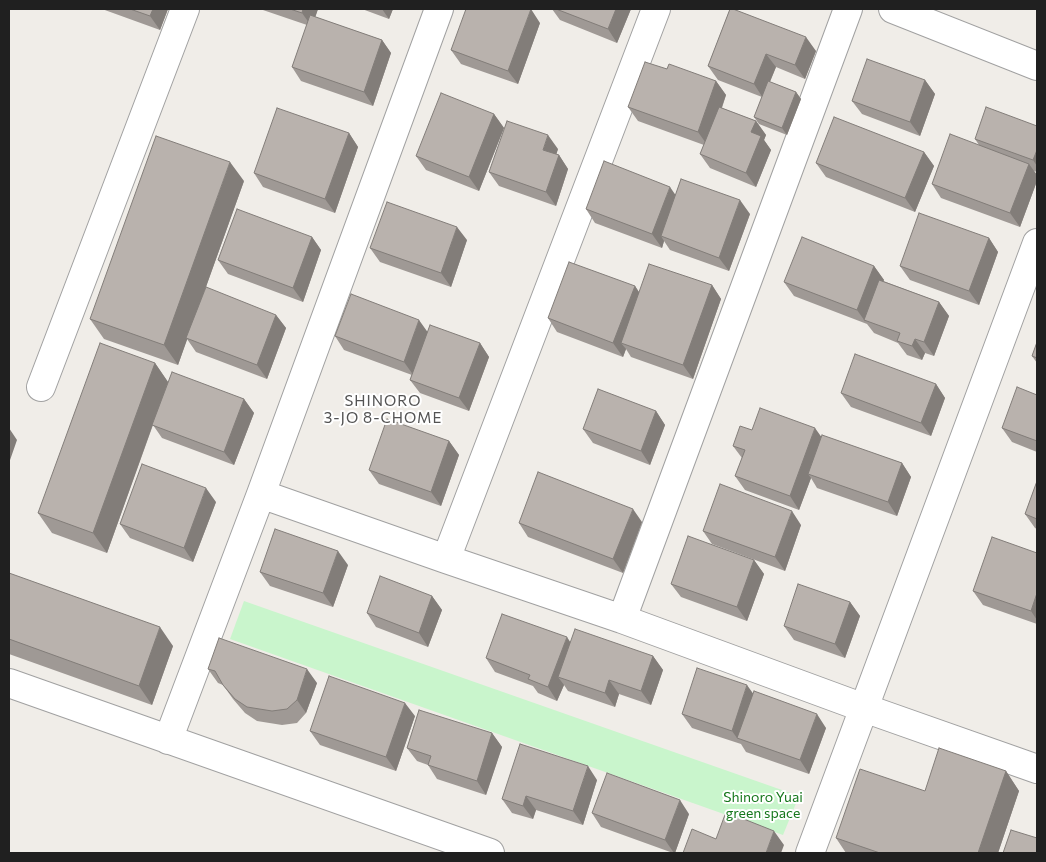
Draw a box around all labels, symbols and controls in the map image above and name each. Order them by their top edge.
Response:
district label: SHINORO 3-JO 8-CHOME [322,392,444,427]
park label: Shinoro Yuai green space [723,789,803,822]

